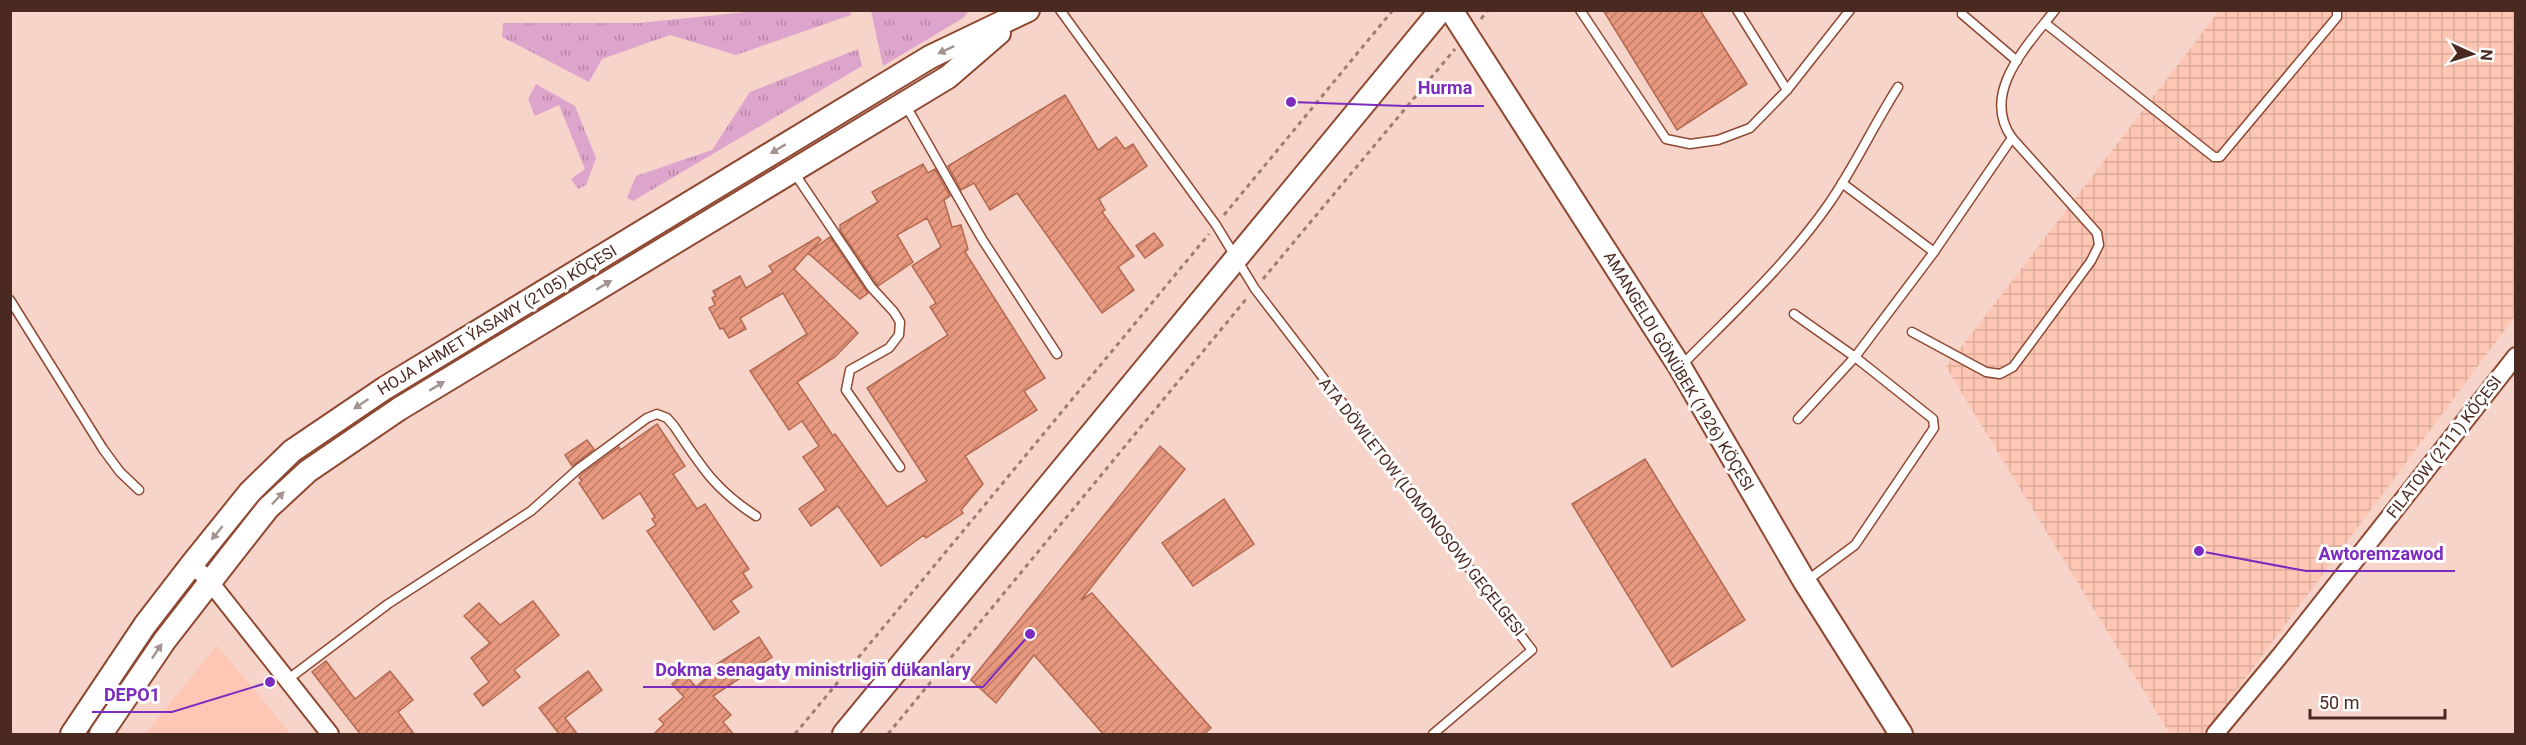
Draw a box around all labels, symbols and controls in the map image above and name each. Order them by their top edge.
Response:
north arrow [2442,24,2502,84]
one-way arrow [937,45,954,54]
text: N [2477,49,2496,61]
callout: Hurma [1405,70,1484,106]
text: Hurma [1418,77,1473,98]
one-way arrow [770,144,786,155]
street label: HOJA AHMET ÝASAWY (2105) KÖÇESI [374,241,620,399]
street label: AMANGELDI GÖNÜBEK (1926) KÖÇESI [1600,248,1758,494]
one-way arrow [596,279,612,290]
street label: FILATOW (2111) KÖÇESI [2383,372,2505,522]
street label: ATA DÖWLETOW (LOMONOSOW) GEÇELGESI [1315,374,1529,640]
one-way arrow [429,380,445,391]
one-way arrow [353,398,369,409]
one-way arrow [270,491,284,505]
one-way arrow [210,525,223,541]
callout: Awtoremzawod [2306,535,2455,571]
text: Awtoremzawod [2318,543,2444,564]
one-way arrow [151,643,162,659]
callout: Dokma senagaty ministrligiň dükanlary [643,651,983,687]
text: Dokma senagaty ministrligiň dükanlary [655,659,972,680]
callout: DEPO1 [92,676,172,712]
scale bar [2310,682,2445,720]
text: DEPO1 [104,684,160,705]
text: 50 m [2319,692,2359,713]

